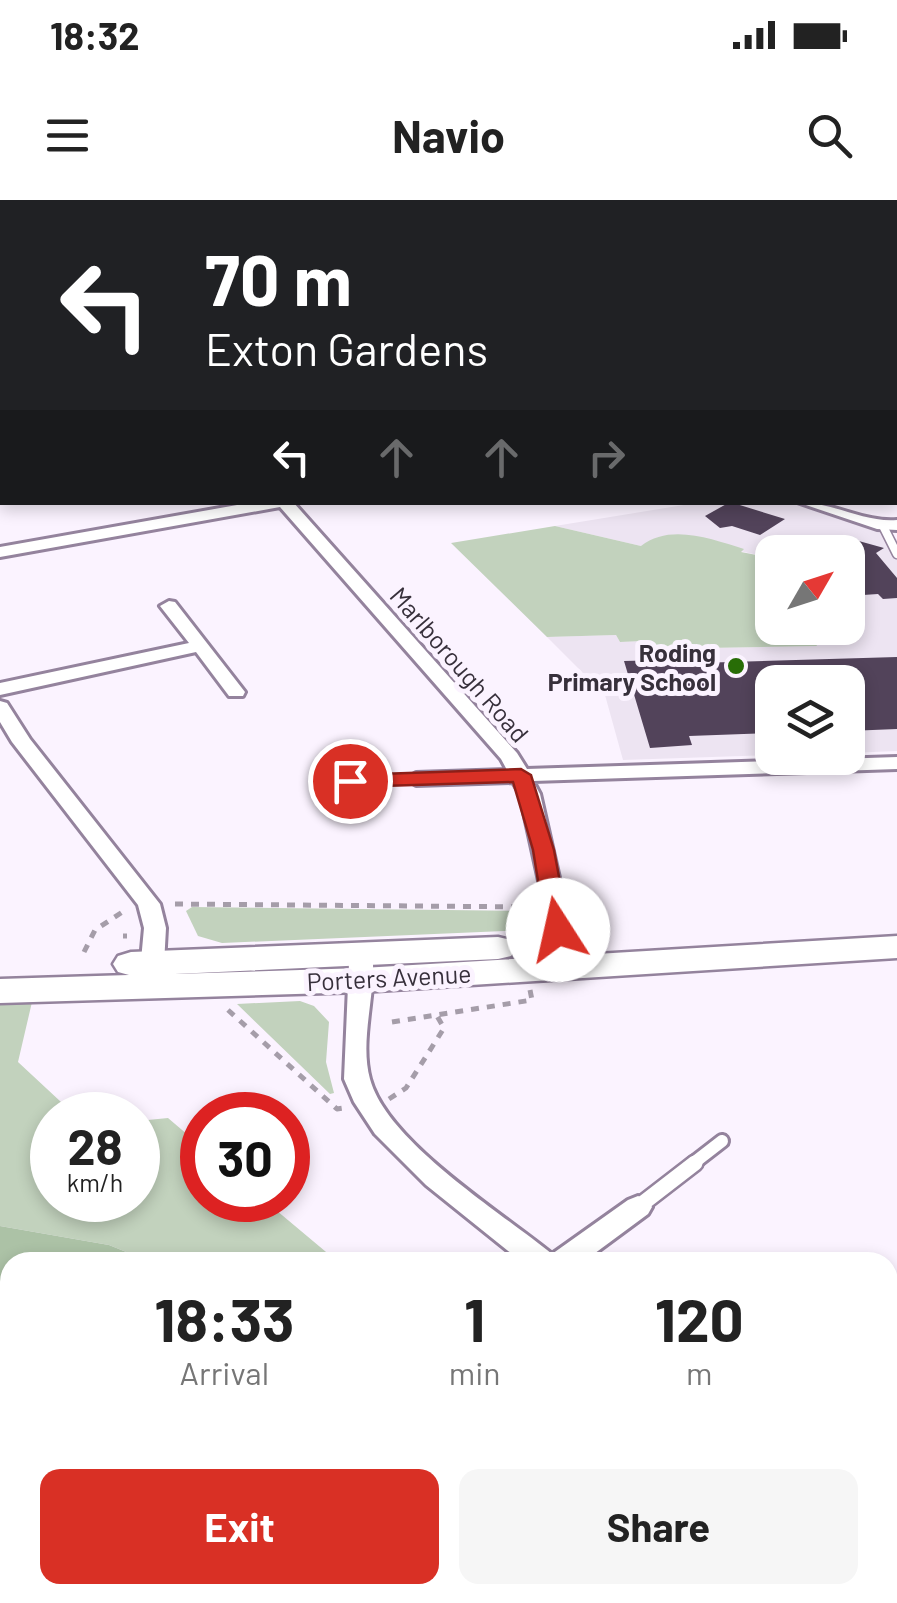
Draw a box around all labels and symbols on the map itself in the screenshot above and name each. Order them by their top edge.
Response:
north arrow [755,535,865,645]
street label: Marlborough Road [384,580,536,748]
place label: Roding Primary School [548,637,716,696]
marker: Roding Primary School [725,655,747,677]
pin [308,739,393,824]
position arrow [506,878,610,982]
street label: Porters Avenue [306,958,472,996]
speed limit sign: 30 [180,1092,310,1222]

